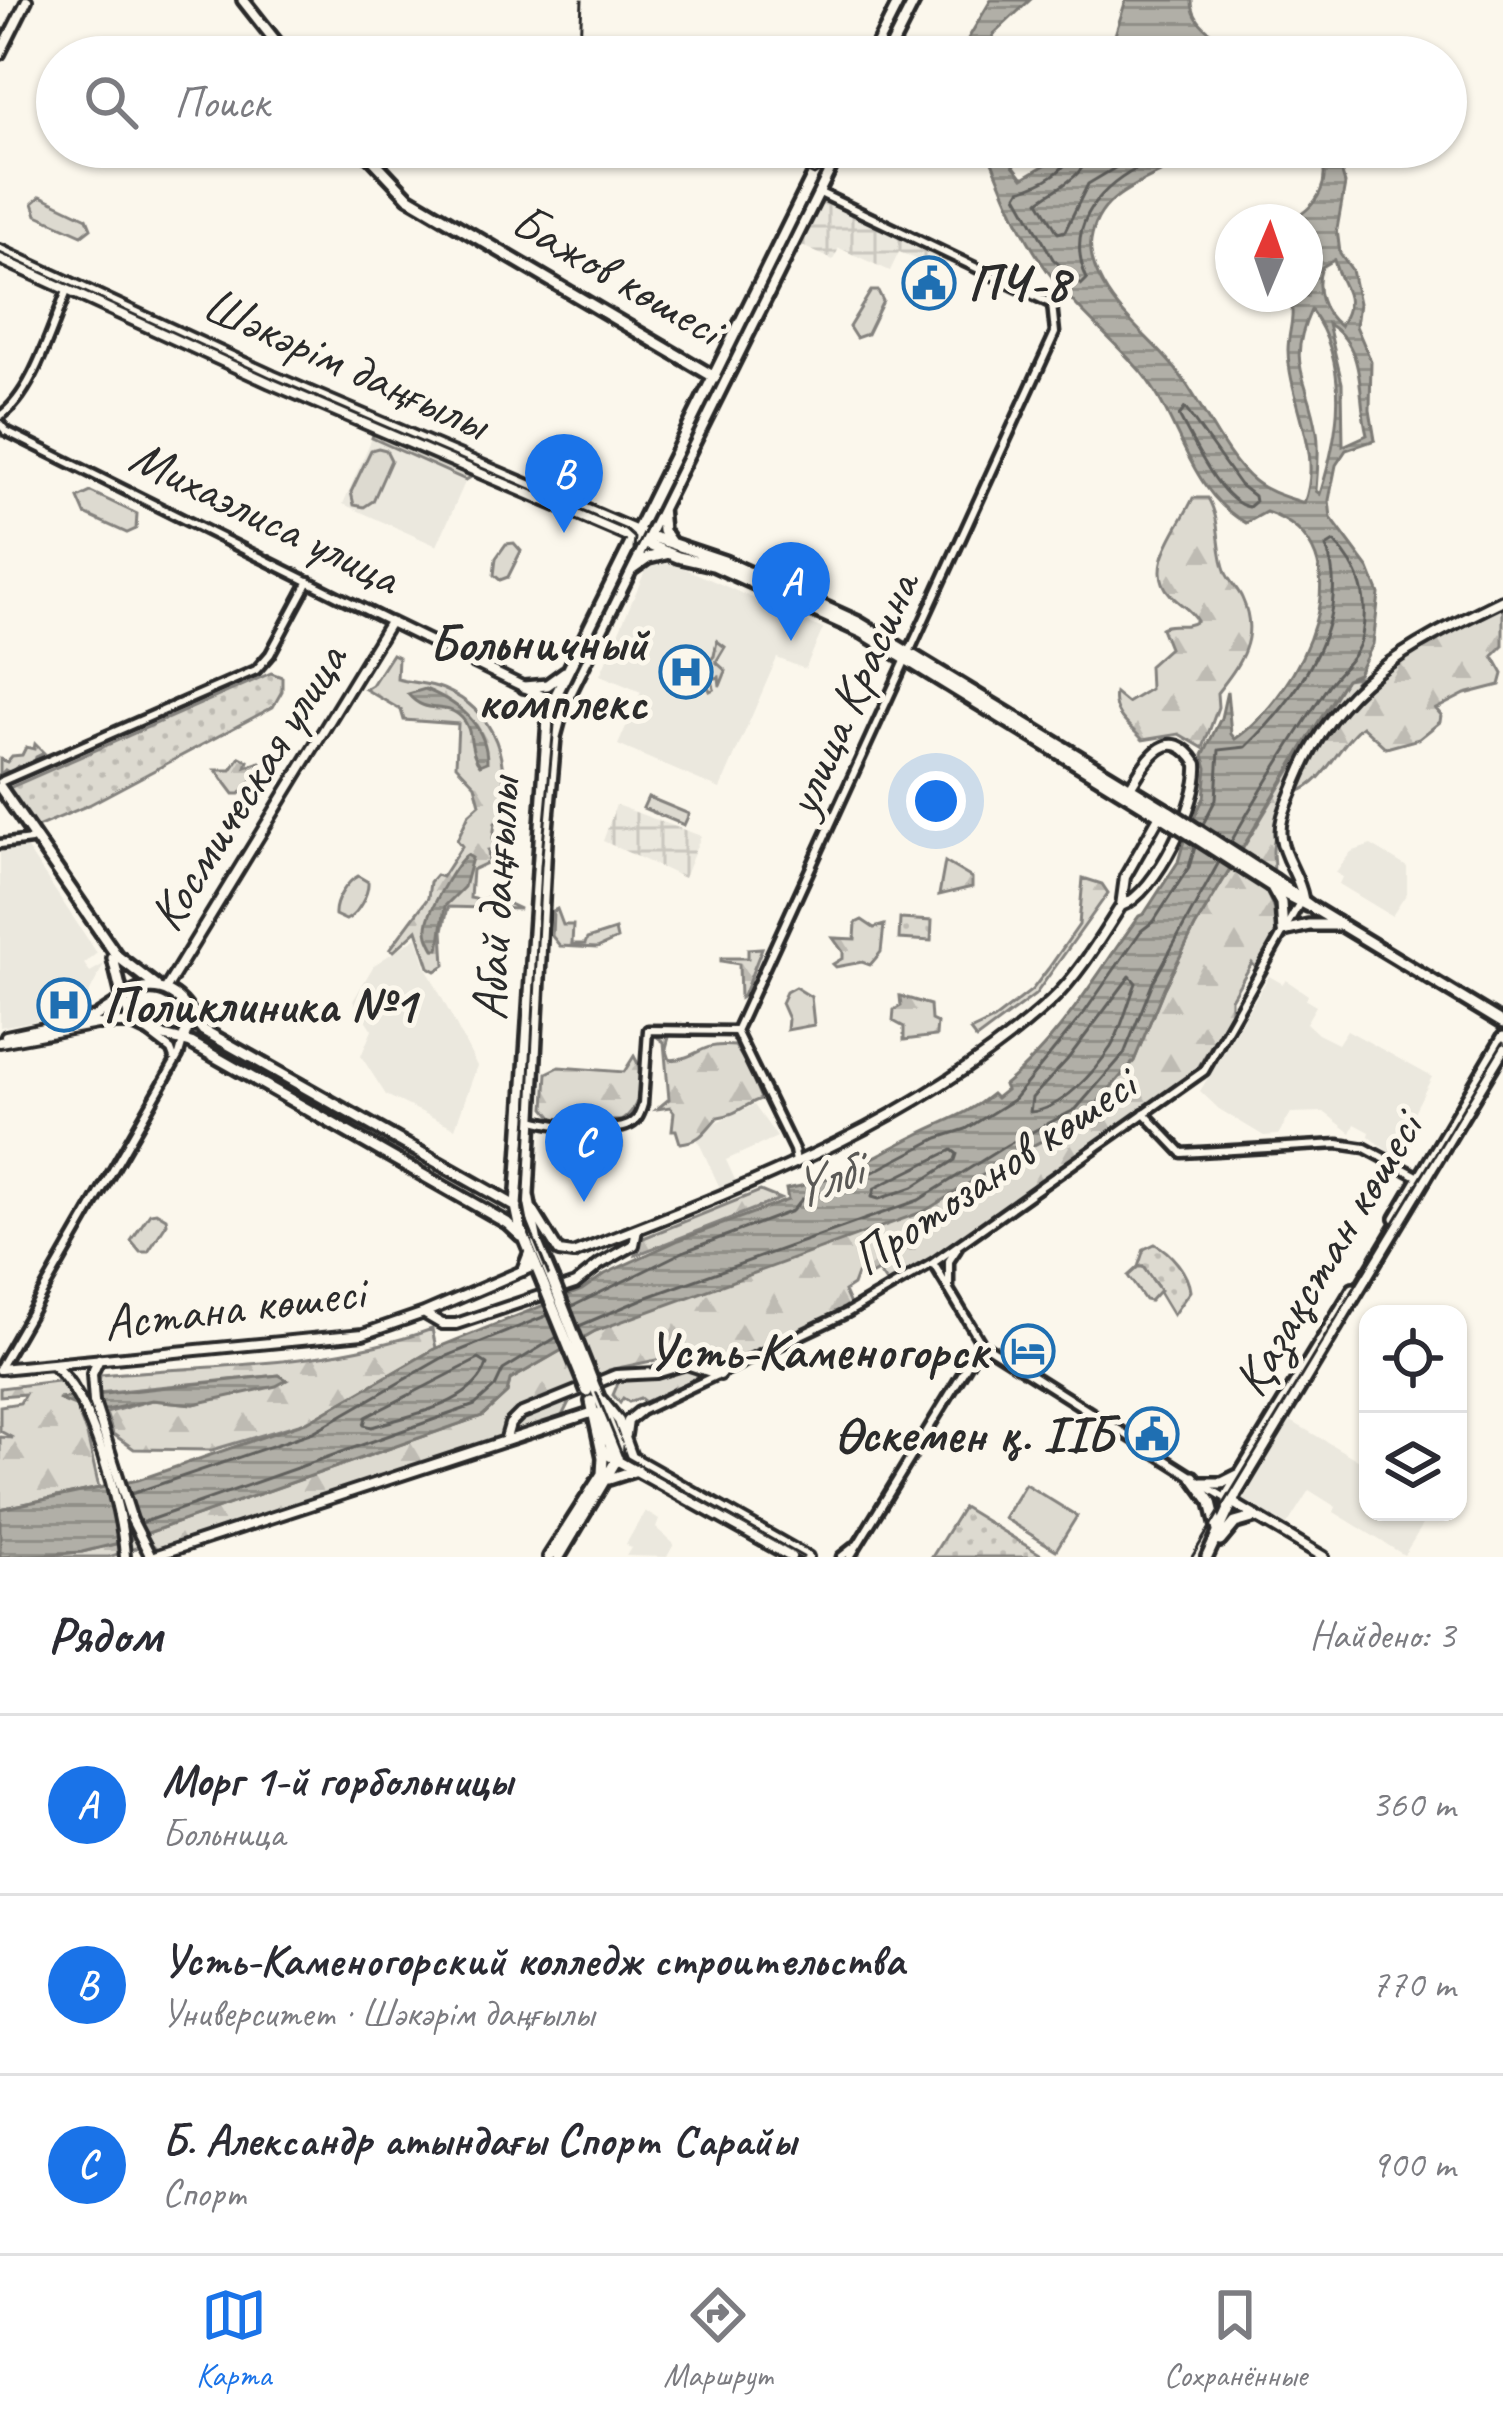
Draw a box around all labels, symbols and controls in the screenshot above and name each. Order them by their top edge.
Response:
search box [36,36,1467,168]
icon: search [78,69,144,135]
text: Поиск [174,74,269,131]
street label: Бажов көшесі [500,188,738,363]
north arrow [1215,204,1323,312]
place label: ПЧ-8 [968,251,1075,315]
public building icon: ПЧ-8 [901,255,957,311]
street label: Шәкәрім даңғылы [194,272,502,456]
street label: Михаэлиса улица [120,423,413,610]
pin: B [525,434,603,533]
pin: A [752,542,830,641]
street label: улица Красина [768,559,935,828]
place label: Больничный комплекс [429,611,650,734]
street label: Космическая улица [134,629,362,942]
hospital icon: Больничный комплекс [658,644,714,700]
your location [906,771,966,831]
street label: Абай даңғылы [457,772,534,1022]
place label: Поликлиника №1 [103,973,421,1037]
hospital icon: Поликлиника №1 [36,977,92,1033]
street label: Протозанов көшесі [839,1049,1152,1290]
street label: Қазақстан көшесі [1217,1096,1439,1407]
pin: C [545,1103,623,1202]
water label: Үлбі [780,1130,882,1223]
street label: Астана көшесі [100,1259,373,1355]
map controls [1359,1305,1467,1521]
button: locate [1359,1305,1467,1413]
place label: Усть-Каменогорск [646,1319,992,1383]
hotel icon: Усть-Каменогорск [1000,1323,1056,1379]
place label: Өскемен қ. ІІБ [834,1402,1121,1466]
public building icon: Өскемен қ. ІІБ [1124,1406,1180,1462]
button: layers [1359,1413,1467,1521]
text: Рядом [48,1603,162,1667]
text: Найдено: 3 [1310,1611,1455,1660]
text: Морг 1-й горбольницы [162,1752,512,1809]
text: A [77,1780,97,1829]
text: 360 m [1371,1780,1455,1829]
text: Больница [162,1809,285,1858]
text: Усть-Каменогорский колледж строительства [162,1932,904,1989]
text: B [77,1960,97,2009]
text: 770 m [1371,1960,1455,2009]
text: Университет · Шәкәрім даңғылы [162,1989,594,2038]
text: Б. Александр атындағы Спорт Сарайы [162,2112,796,2169]
text: C [78,2140,96,2189]
text: 900 m [1371,2140,1455,2189]
text: Спорт [162,2169,246,2218]
tab: Карта [196,2282,271,2396]
tab: Маршрут [663,2282,772,2396]
tab: Сохранённые [1164,2282,1307,2396]

